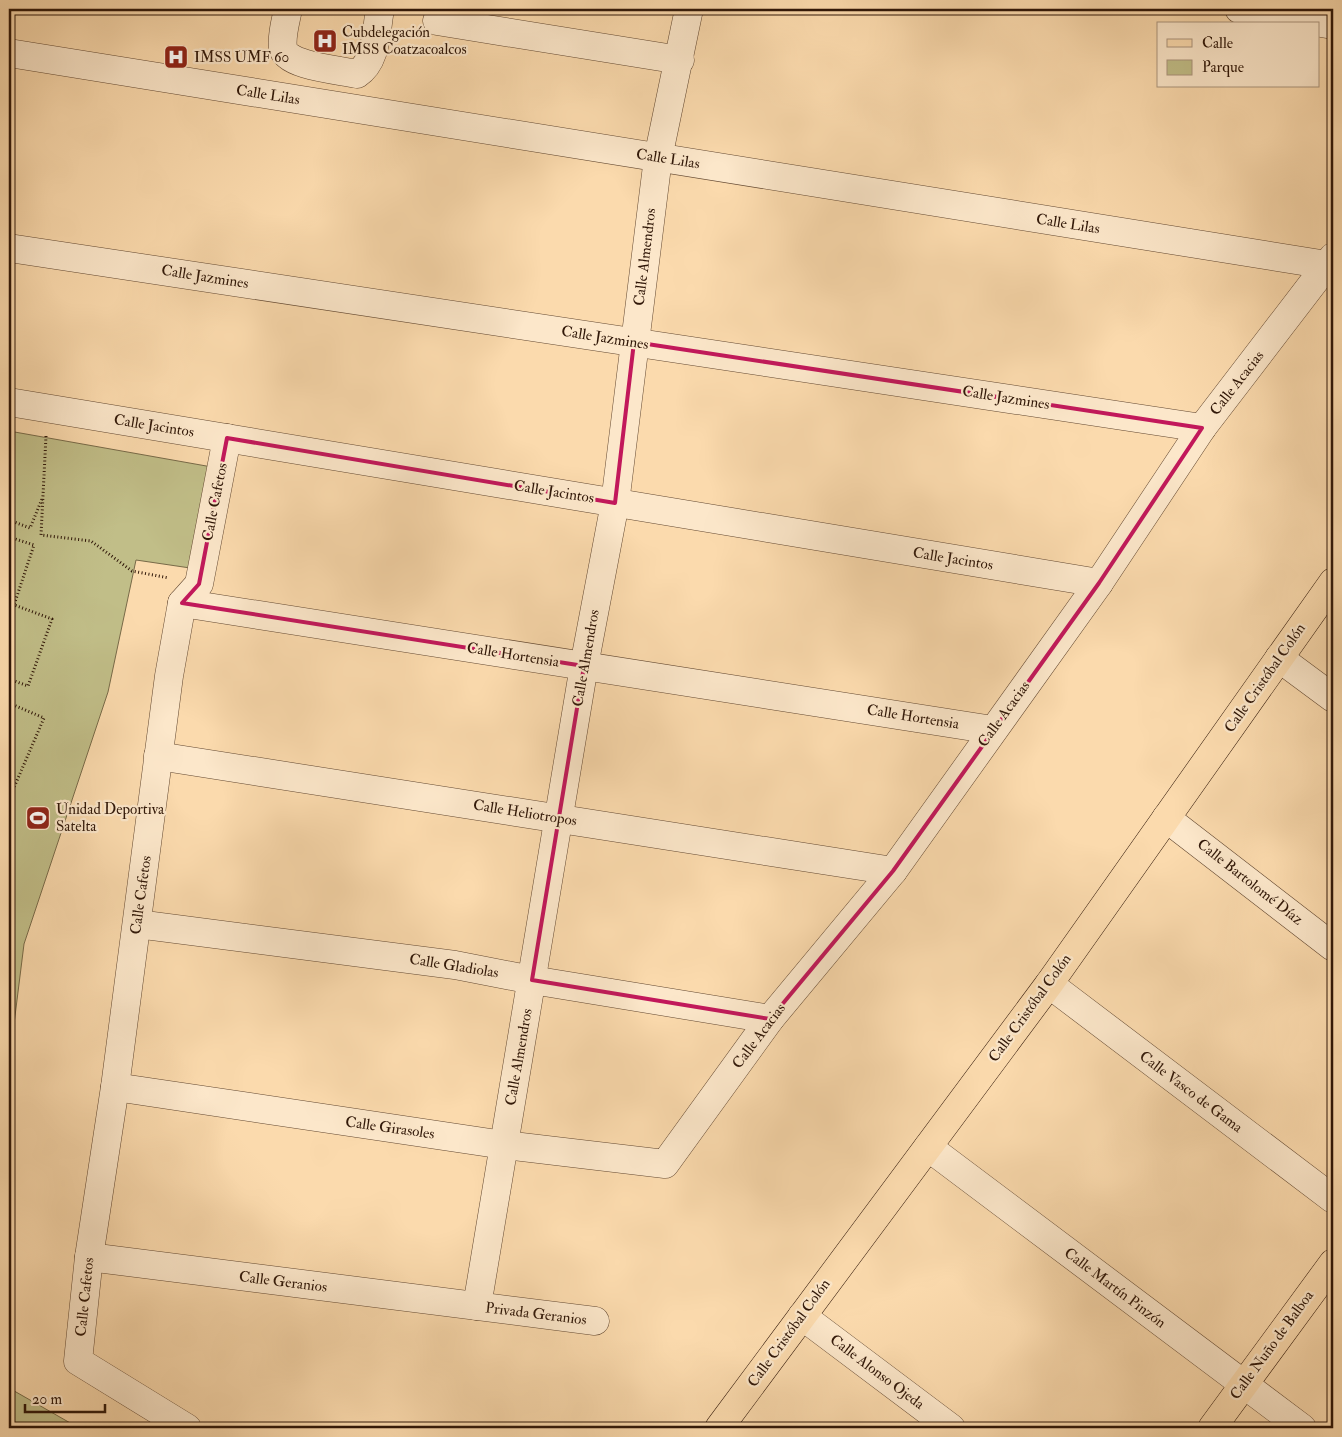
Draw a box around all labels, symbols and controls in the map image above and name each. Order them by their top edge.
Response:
legend [1157,22,1320,88]
place label: Cubdelegación IMSS Coatzacoalcos [342,23,467,59]
hospital icon: Cubdelegación IMSS Coatzacoalcos [312,28,338,54]
text: Calle [1202,34,1233,53]
hospital icon: IMSS UMF 60 [163,44,189,70]
place label: IMSS UMF 60 [194,48,289,67]
text: Parque [1202,58,1244,77]
street label: Calle Lilas [235,81,301,109]
street label: Calle Lilas [635,145,701,173]
street label: Calle Almendros [630,207,660,307]
street label: Calle Lilas [1035,210,1101,238]
street label: Calle Jazmines [160,261,250,294]
street label: Calle Jazmines [560,322,650,355]
street label: Calle Acacias [1206,347,1268,419]
street label: Calle Jazmines [961,382,1051,415]
street label: Calle Jacintos [112,410,195,443]
street label: Calle Cafetos [198,461,232,543]
street label: Calle Jacintos [512,476,595,509]
street label: Calle Jacintos [911,543,994,576]
street label: Calle Almendros [568,608,604,708]
street label: Calle Cristóbal Colón [1220,619,1310,736]
street label: Calle Hortensia [465,638,561,672]
street label: Calle Acacias [974,677,1034,751]
street label: Calle Hortensia [865,700,961,734]
street label: Calle Heliotropos [471,795,578,832]
place label: Unidad Deportiva Satelta [56,800,165,836]
sports icon: Unidad Deportiva Satelta [25,805,51,831]
street label: Calle Bartolomé Díaz [1193,835,1307,929]
street label: Calle Cafetos [126,854,156,936]
street label: Calle Gladiolas [408,950,500,982]
street label: Calle Cristóbal Colón [984,950,1076,1066]
street label: Calle Acacias [728,999,790,1073]
street label: Calle Almendros [501,1007,537,1107]
street label: Calle Vasco de Gama [1136,1047,1247,1138]
street label: Calle Girasoles [344,1112,436,1144]
street label: Calle Martín Pinzón [1060,1243,1170,1333]
street label: Calle Cafetos [71,1256,99,1338]
street label: Calle Geranios [238,1267,328,1297]
street label: Calle Cristóbal Colón [743,1275,835,1391]
street label: Calle Nuño de Balboa [1226,1286,1318,1403]
street label: Privada Geranios [484,1298,588,1330]
street label: Calle Alonso Ojeda [826,1330,929,1414]
scale bar [25,1382,105,1414]
text: 20 m [32,1390,62,1409]

